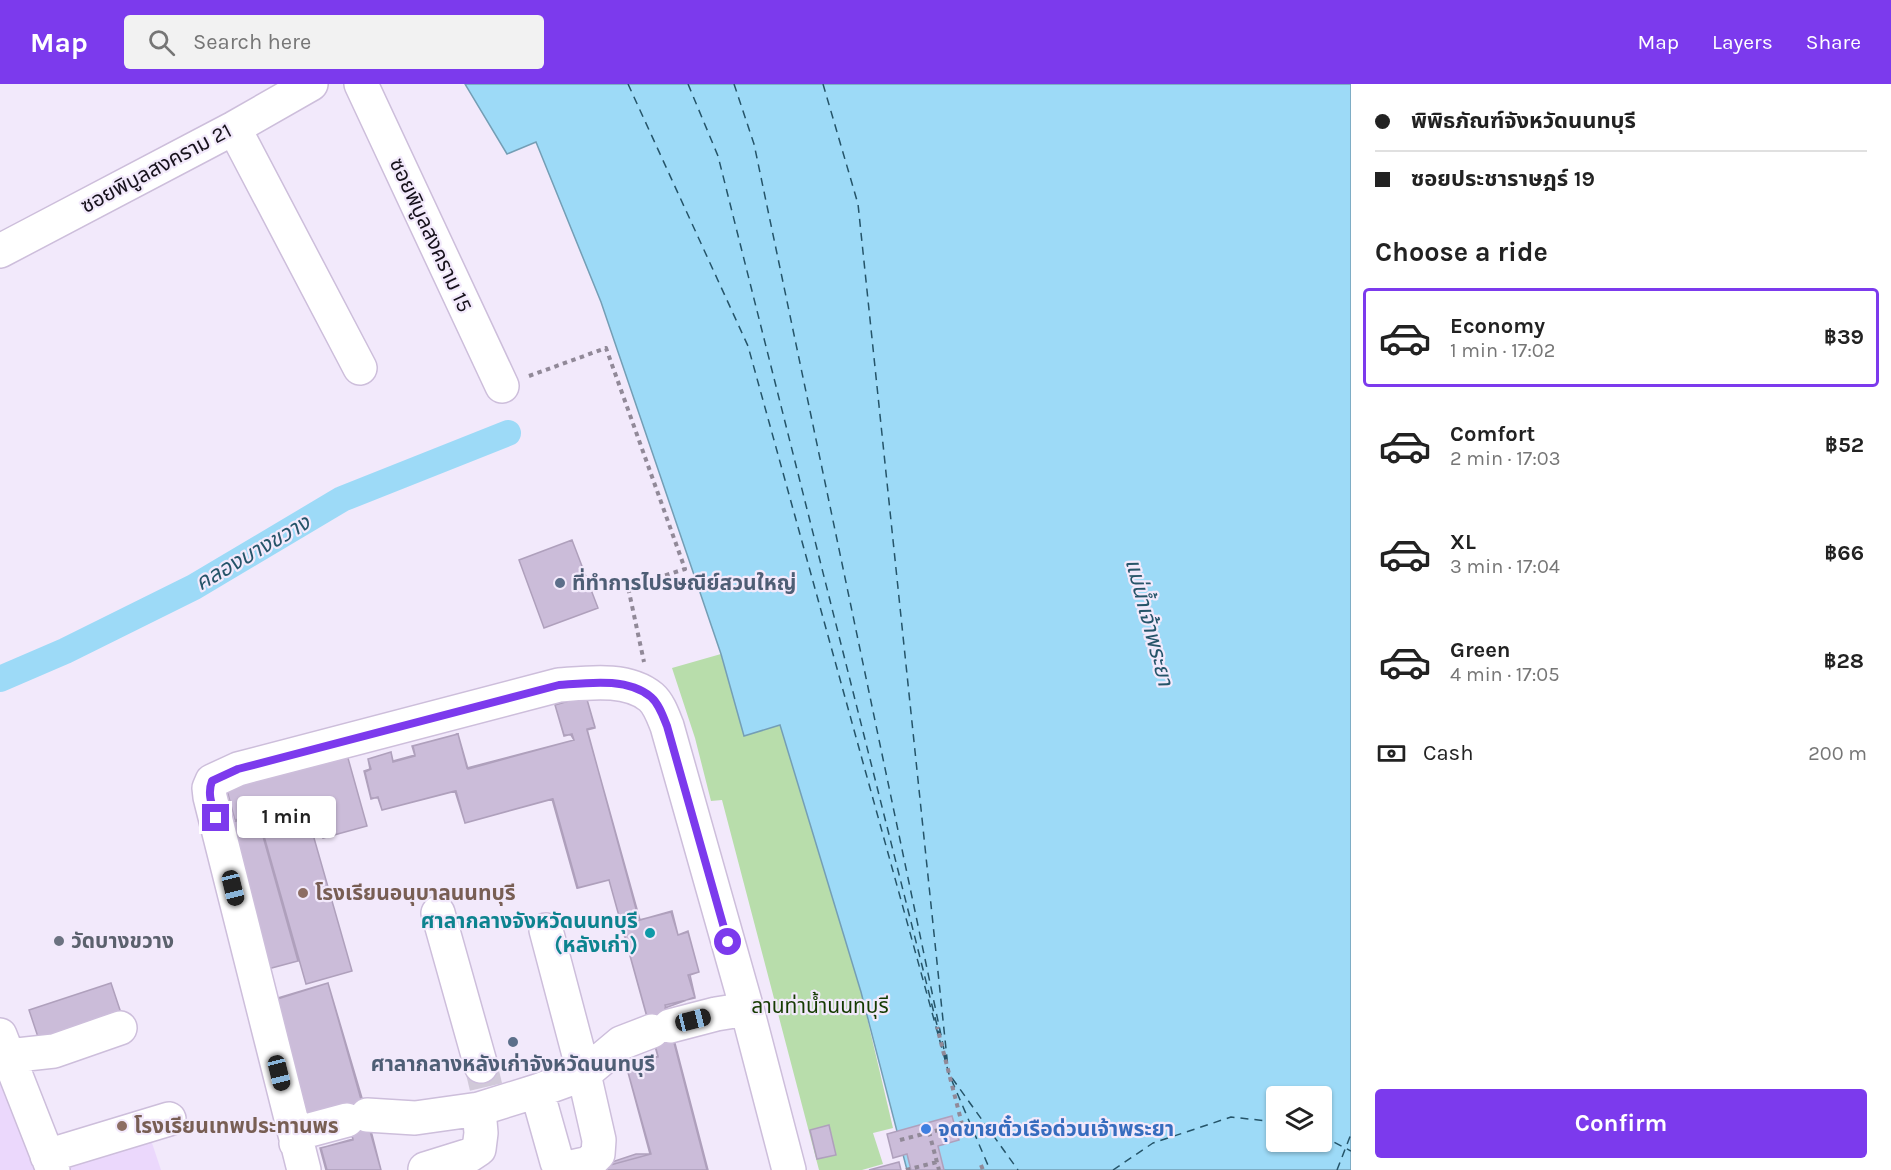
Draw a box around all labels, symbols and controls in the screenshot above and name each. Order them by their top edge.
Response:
search box [124,15,544,69]
text: Map [30,26,88,59]
icon: search [145,26,178,59]
text: Search here [193,29,311,55]
text: Map [1637,30,1679,54]
text: Layers [1712,30,1773,54]
text: Share [1806,30,1861,54]
text: พิพิธภัณฑ์จังหวัดนนทบุรี [1411,108,1636,134]
street label: ซอยพิบูลสงคราม 21 [76,118,236,219]
street label: ซอยพิบูลสงคราม 15 [384,154,477,316]
text: ซอยประชาราษฎร์ 19 [1411,166,1595,192]
text: Choose a ride [1375,236,1548,268]
icon: car [1378,311,1432,365]
text: Economy [1450,313,1545,339]
text: ฿39 [1824,324,1864,350]
text: 1 min · 17:02 [1450,339,1555,362]
icon: car [1378,419,1432,473]
text: Comfort [1450,421,1535,447]
text: ฿52 [1825,432,1864,458]
text: 2 min · 17:03 [1450,447,1560,470]
water label: คลองบางขวาง [191,509,316,596]
icon: car [1378,527,1432,581]
text: XL [1450,529,1476,555]
text: ฿66 [1825,540,1864,566]
water label: แม่น้ำเจ้าพระยา [1120,555,1182,690]
text: 3 min · 17:04 [1450,555,1560,578]
place label: ที่ทำการไปรษณีย์สวนใหญ่ [572,568,796,595]
marker: ที่ทำการไปรษณีย์สวนใหญ่ [553,576,567,590]
icon: car [1378,635,1432,689]
text: Green [1450,637,1511,663]
text: ฿28 [1824,648,1864,674]
text: 4 min · 17:05 [1450,663,1560,686]
icon: cash [1375,737,1408,770]
text: Cash [1423,740,1473,766]
text: 200 m [1808,742,1867,765]
callout: 1 min [237,797,336,839]
route end [202,804,229,831]
text: 1 min [261,805,312,828]
car [220,868,246,908]
place label: โรงเรียนอนุบาลนนทบุรี [315,881,516,906]
marker: โรงเรียนอนุบาลนนทบุรี [296,886,310,900]
place label: ศาลากลางจังหวัดนนทบุรี (หลังเก่า) [421,909,638,957]
marker: ศาลากลางจังหวัดนนทบุรี (หลังเก่า) [643,926,657,940]
route start [714,928,741,955]
place label: วัดบางขวาง [71,929,174,953]
marker: วัดบางขวาง [52,934,66,948]
park label: ลานท่าน้ำนนทบุรี [751,991,889,1019]
car [673,1007,713,1033]
marker: ศาลากลางหลังเก่าจังหวัดนนทบุรี [506,1035,520,1049]
place label: ศาลากลางหลังเก่าจังหวัดนนทบุรี [371,1052,655,1077]
car [266,1053,292,1093]
map controls [1266,1086,1332,1152]
button: layers [1266,1086,1332,1152]
button: Confirm [1375,1089,1867,1158]
place label: โรงเรียนเทพประทานพร [134,1114,339,1138]
place label: จุดขายตั๋วเรือด่วนเจ้าพระยา [938,1115,1174,1142]
marker: โรงเรียนเทพประทานพร [115,1119,129,1133]
marker: จุดขายตั๋วเรือด่วนเจ้าพระยา [919,1122,933,1136]

